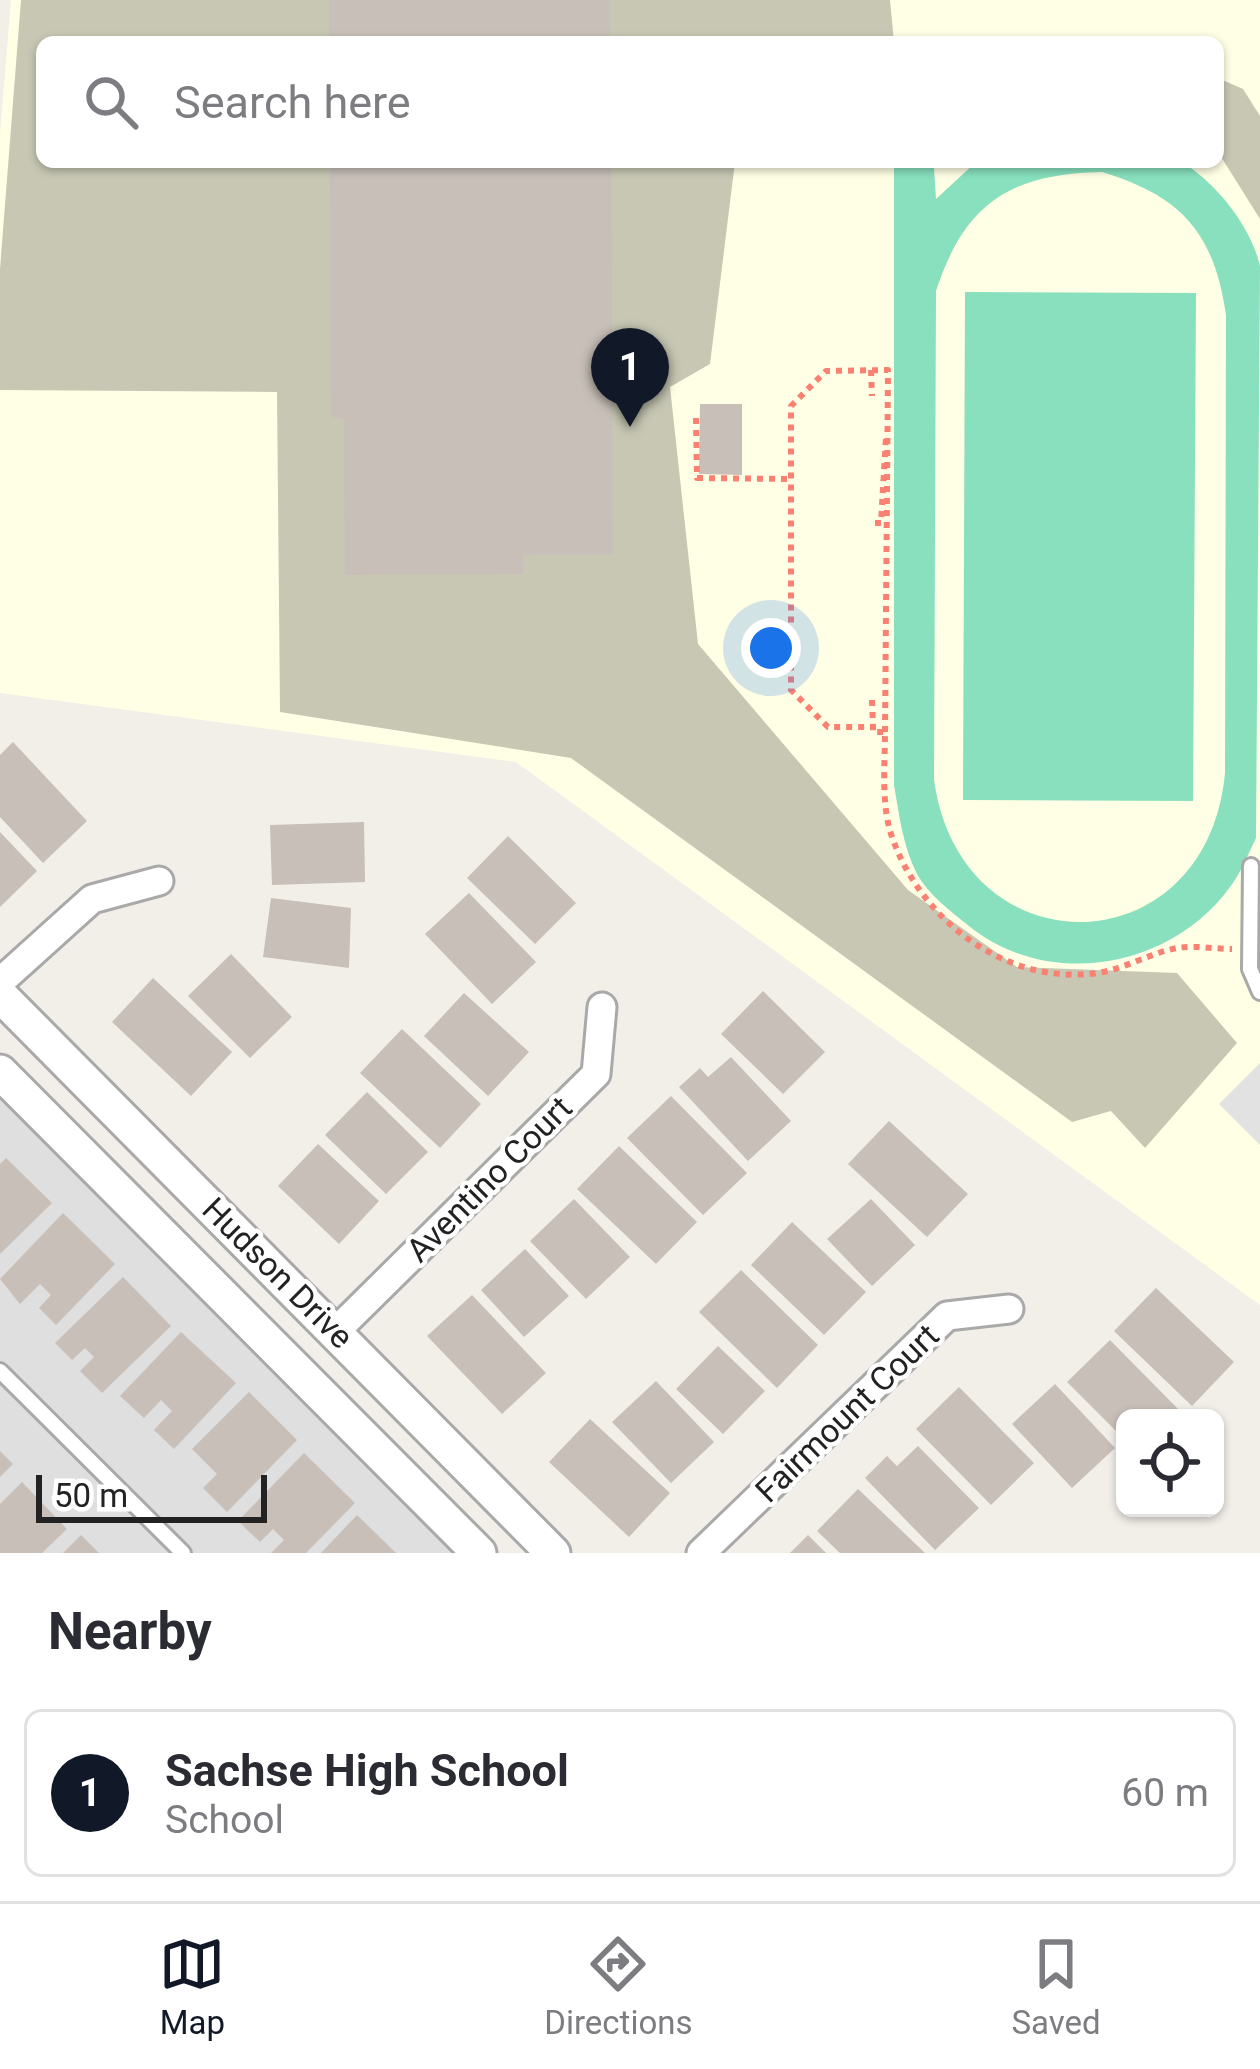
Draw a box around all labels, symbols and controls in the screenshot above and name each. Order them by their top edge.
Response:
search box [36,36,1224,168]
icon: search [78,69,144,135]
text: Search here [174,76,411,129]
pin: 1 [591,328,669,427]
your location [741,618,801,678]
street label: Aventino Court [398,1088,580,1270]
street label: Hudson Drive [195,1190,361,1356]
street label: Fairmount Court [747,1316,947,1510]
map controls [1116,1409,1224,1517]
button: locate [1116,1409,1224,1517]
scale bar [36,1469,267,1522]
text: 50 m [54,1476,128,1515]
text: Nearby [48,1602,212,1661]
text: Sachse High School [165,1744,569,1797]
text: 1 [79,1770,101,1816]
text: 60 m [1121,1770,1209,1816]
text: School [165,1797,284,1843]
tab: Map [159,1931,225,2042]
tab: Directions [544,1931,693,2042]
tab: Saved [1011,1931,1101,2042]

